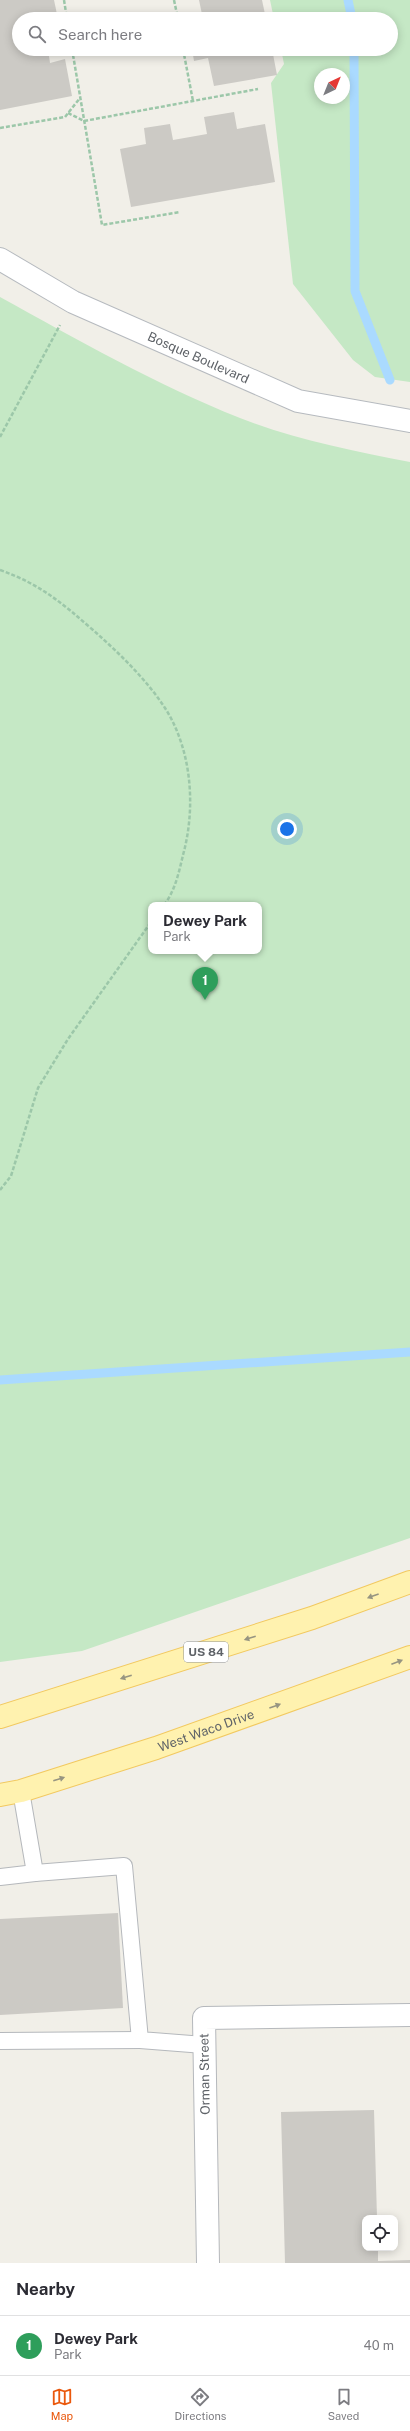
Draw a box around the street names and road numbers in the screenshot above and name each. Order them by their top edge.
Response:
street label: Bosque Boulevard [145,329,252,387]
road number: US 84 [184,1642,228,1662]
street label: West Waco Drive [156,1706,256,1755]
street label: Orman Street [196,2033,213,2115]

